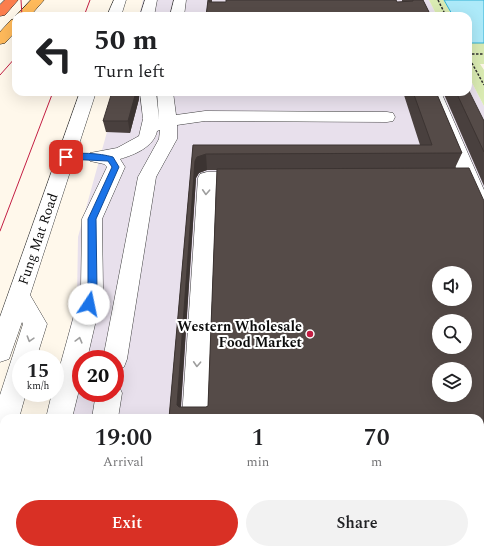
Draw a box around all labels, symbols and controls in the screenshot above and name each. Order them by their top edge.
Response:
text: 50 m [94,19,158,62]
icon: left [28,28,80,80]
text: Turn left [94,58,165,85]
pin [49,140,83,174]
icon: arrive [55,146,77,168]
one-way arrow [202,189,210,195]
street label: Fung Mat Road [12,190,64,288]
map controls [432,266,472,402]
button: sound [432,266,472,306]
position arrow [68,283,110,325]
button: search [432,314,472,354]
place label: Western Wholesale Food Market [177,316,303,353]
marker: Western Wholesale Food Market [305,329,315,339]
one-way arrow [26,336,35,343]
one-way arrow [75,336,83,343]
speed limit sign: 20 [72,350,124,402]
text: 15 [27,356,49,386]
one-way arrow [193,361,202,367]
button: layers [432,362,472,402]
text: km/h [27,378,49,394]
text: 19:00 [94,420,152,456]
text: 1 [252,420,264,456]
text: 70 [364,420,390,456]
text: Arrival [103,452,144,472]
text: min [247,452,269,472]
text: m [371,452,382,472]
button: Exit [16,500,238,546]
button: Share [246,500,468,546]

